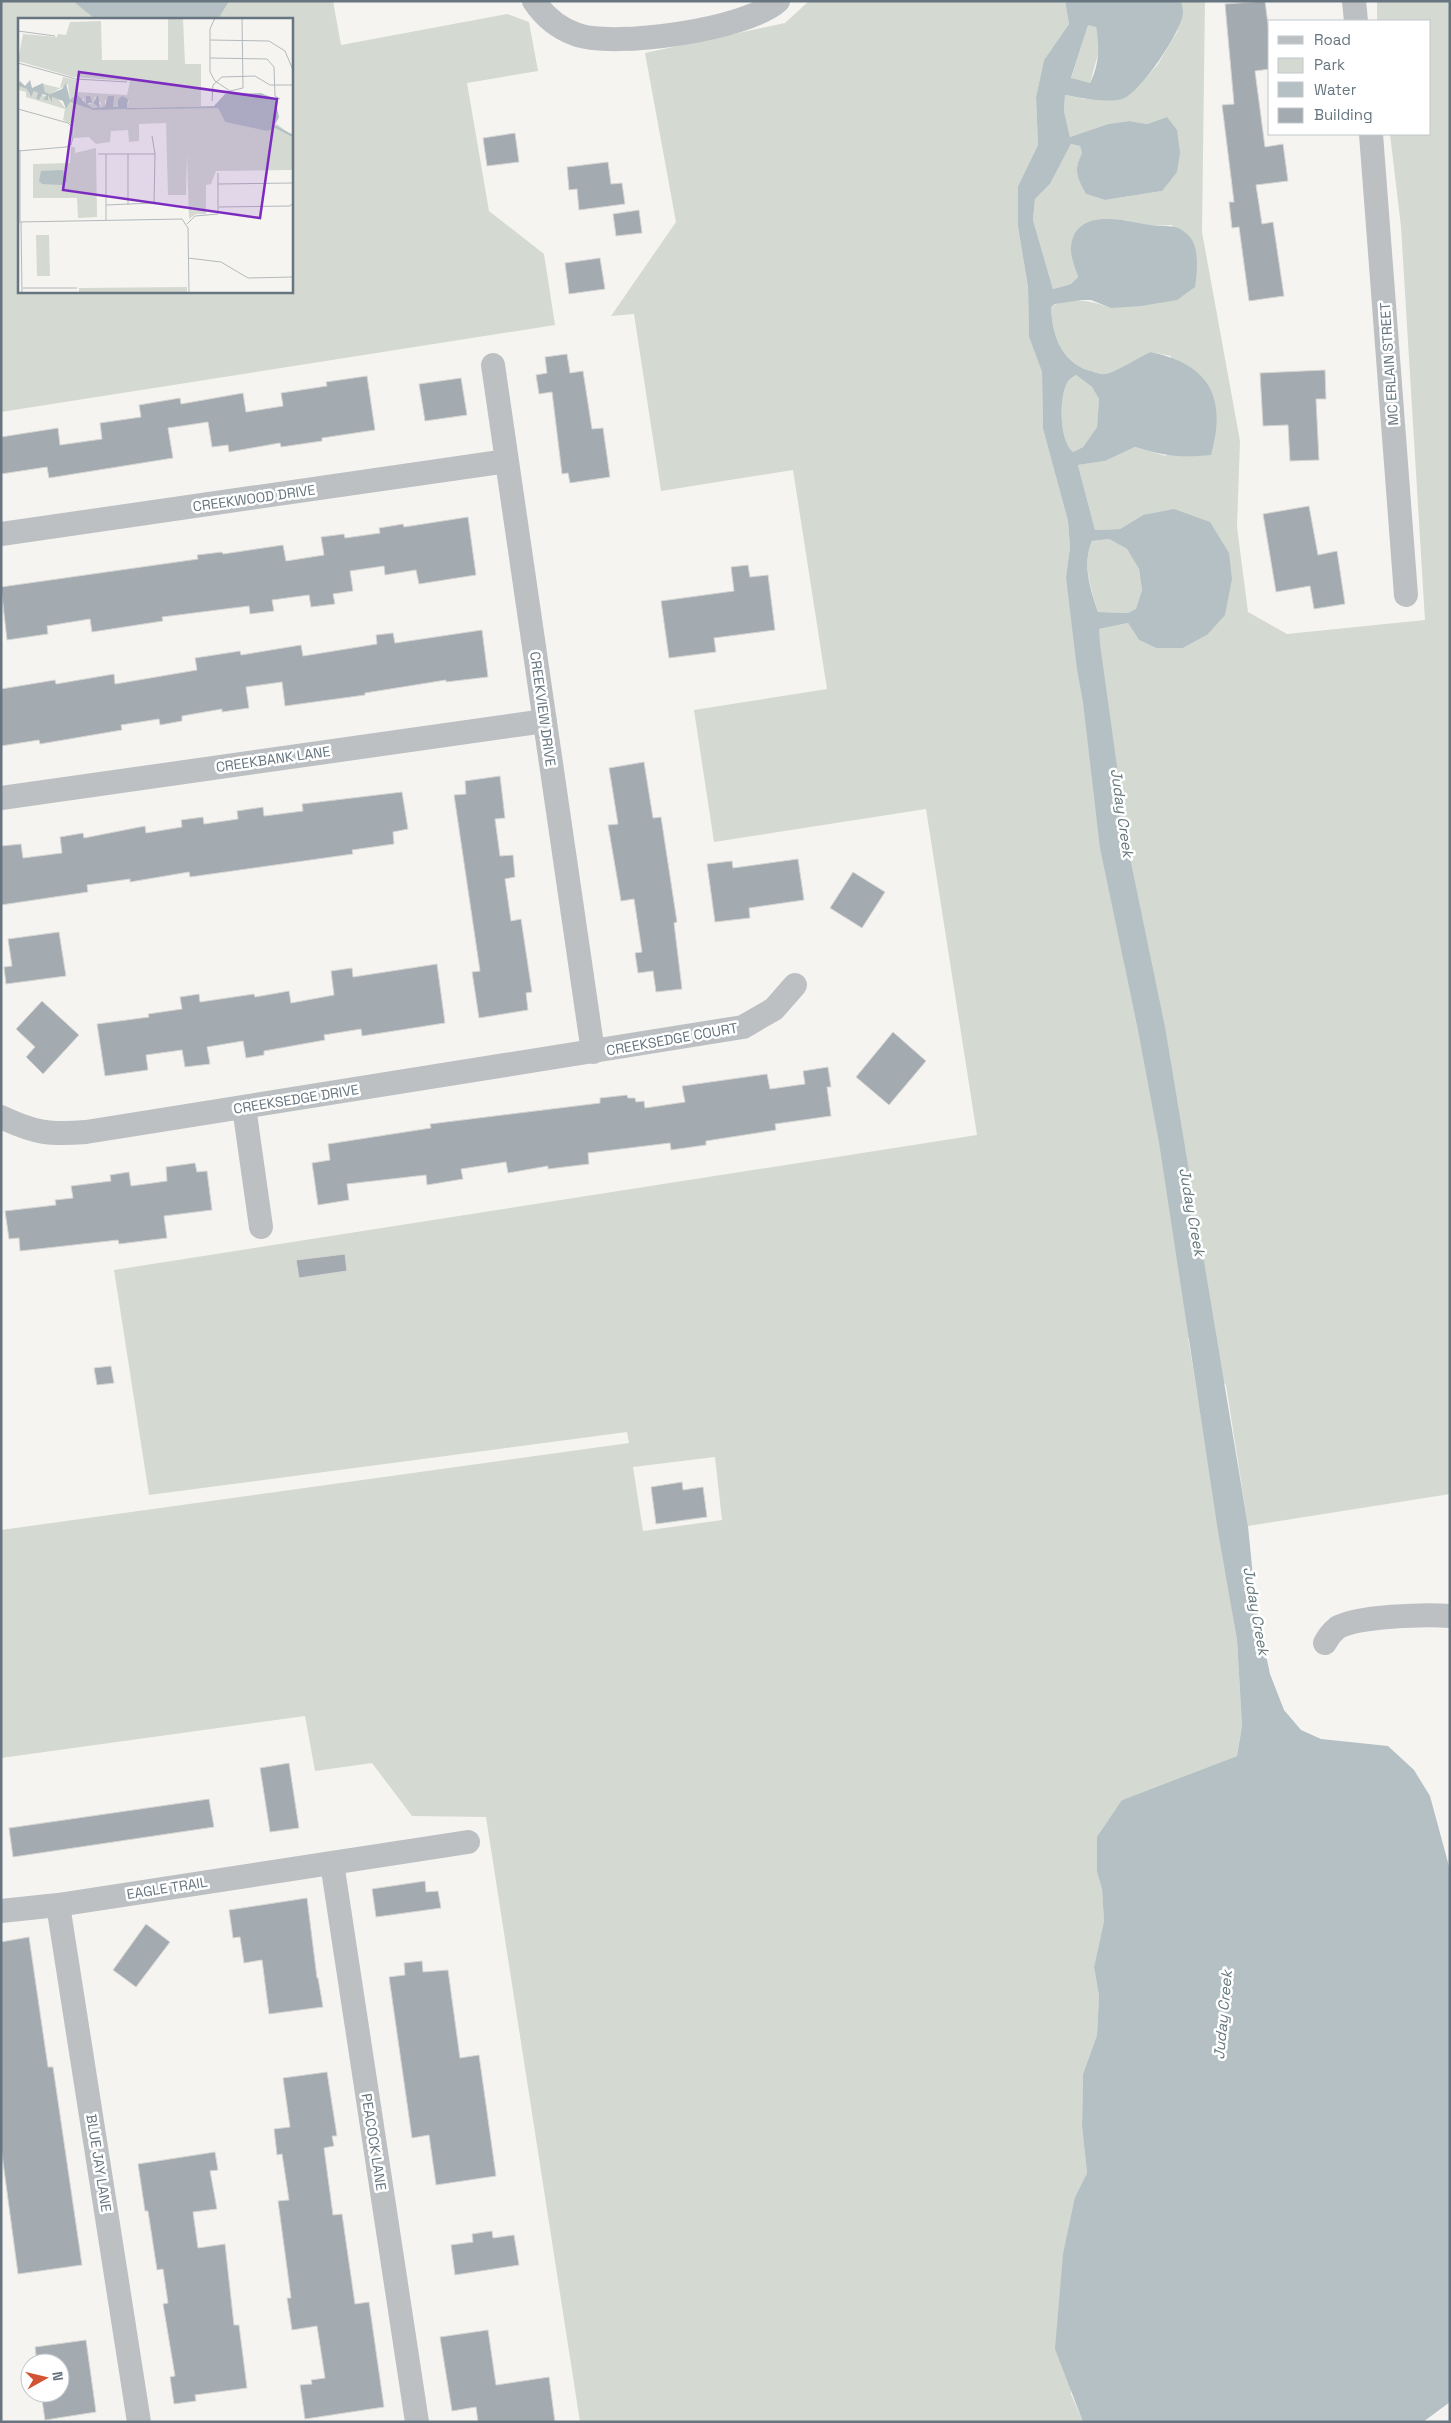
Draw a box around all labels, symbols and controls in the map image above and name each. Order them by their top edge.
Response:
inset map [18,18,292,292]
legend [1268,20,1431,135]
text: Road [1314,30,1351,49]
text: Park [1314,55,1345,74]
text: Water [1314,80,1357,99]
text: Building [1314,105,1373,124]
street label: MC ERLAIN STREET [1376,302,1402,426]
street label: CREEKWOOD DRIVE [192,480,317,516]
street label: CREEKVIEW DRIVE [526,650,560,768]
street label: CREEKBANK LANE [215,742,331,776]
water label: Juday Creek [1107,767,1138,861]
street label: CREEKSEDGE COURT [605,1019,739,1059]
street label: CREEKSEDGE DRIVE [232,1080,360,1118]
water label: Juday Creek [1175,1166,1210,1260]
water label: Juday Creek [1239,1565,1274,1659]
street label: EAGLE TRAIL [125,1873,209,1903]
water label: Juday Creek [1209,1968,1236,2060]
street label: PEACOCK LANE [357,2092,391,2192]
street label: BLUE JAY LANE [82,2113,116,2213]
north arrow [20,2353,70,2403]
text: N [48,2370,67,2382]

